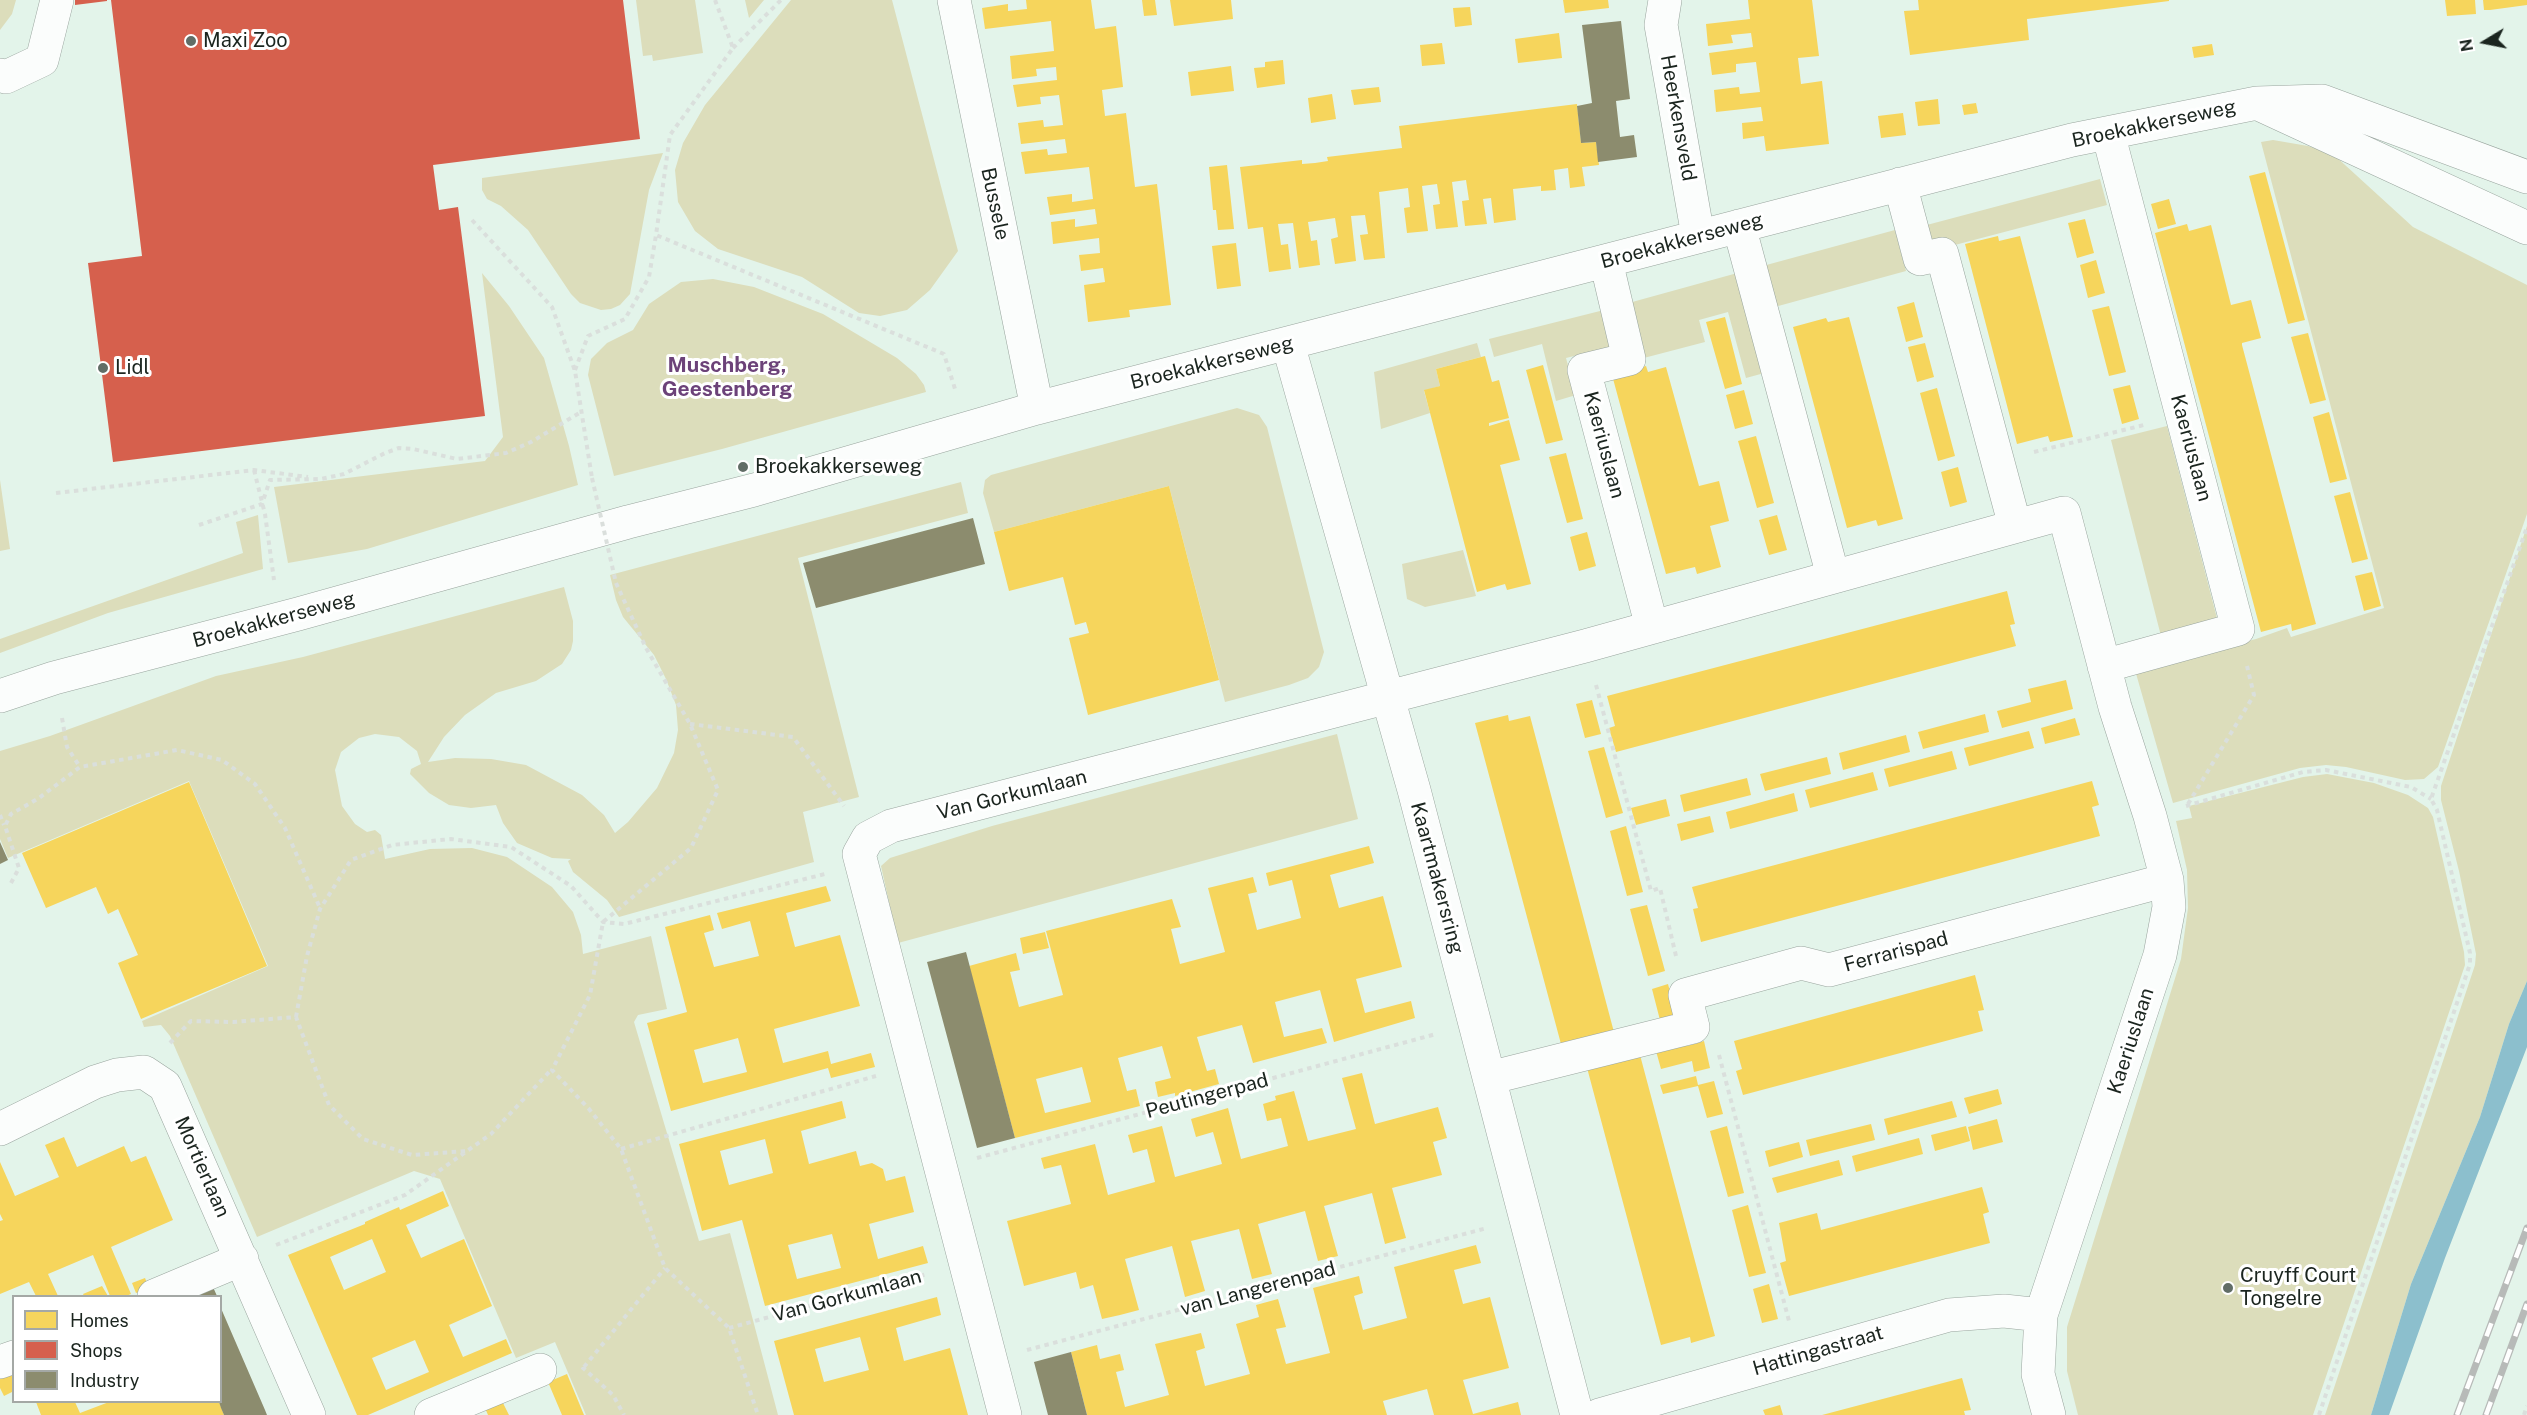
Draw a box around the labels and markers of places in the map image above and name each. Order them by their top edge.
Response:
place label: Maxi Zoo [203,29,288,53]
marker: Maxi Zoo [184,34,198,48]
place label: Lidl [115,356,150,380]
marker: Lidl [96,361,110,375]
place label: Broekakkerseweg [755,455,922,479]
marker: Broekakkerseweg [736,460,750,474]
place label: Cruyff Court Tongelre [2240,1264,2356,1311]
marker: Cruyff Court Tongelre [2221,1281,2235,1295]

